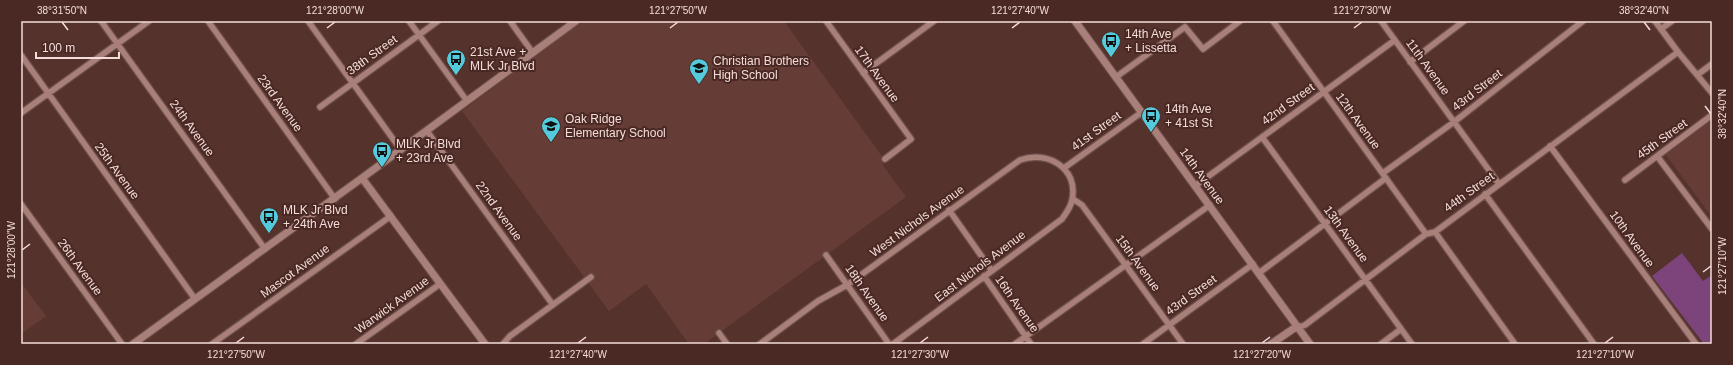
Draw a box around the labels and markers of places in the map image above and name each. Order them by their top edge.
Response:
place label: 14th Ave + Lissetta [1125,27,1177,55]
bus stop icon: 14th Ave + Lissetta [1100,30,1122,58]
place label: 21st Ave + MLK Jr Blvd [470,45,535,73]
bus stop icon: 21st Ave + MLK Jr Blvd [445,48,467,76]
place label: Christian Brothers High School [713,54,809,82]
school or university icon: Christian Brothers High School [688,57,710,85]
place label: 14th Ave + 41st St [1165,102,1213,130]
bus stop icon: 14th Ave + 41st St [1140,105,1162,133]
place label: Oak Ridge Elementary School [565,112,666,140]
school or university icon: Oak Ridge Elementary School [540,115,562,143]
place label: MLK Jr Blvd + 23rd Ave [396,137,461,165]
bus stop icon: MLK Jr Blvd + 23rd Ave [371,140,393,168]
place label: MLK Jr Blvd + 24th Ave [283,203,348,231]
bus stop icon: MLK Jr Blvd + 24th Ave [258,206,280,234]

